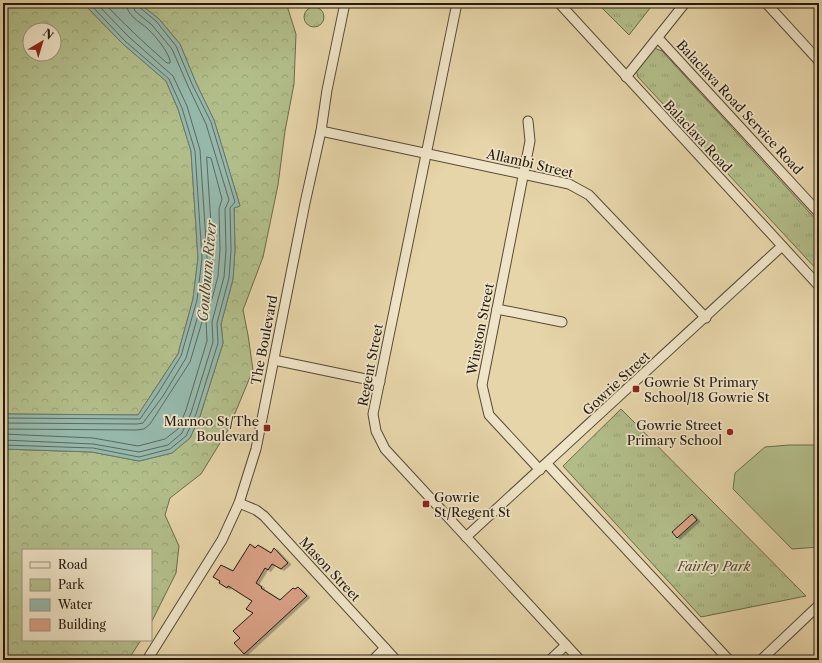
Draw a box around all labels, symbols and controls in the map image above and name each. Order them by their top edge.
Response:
north arrow [22,22,62,62]
text: N [40,26,57,43]
street label: Balaclava Road Service Road [674,37,806,177]
street label: Balaclava Road [661,97,735,175]
street label: Allambi Street [484,145,575,181]
water label: Goulburn River [194,218,221,322]
street label: Winston Street [463,281,497,377]
street label: The Boulevard [247,294,281,386]
street label: Regent Street [354,322,386,408]
street label: Gowrie Street [579,348,653,418]
place label: Gowrie St Primary School/18 Gowrie St [644,374,770,405]
marker: Gowrie St Primary School/18 Gowrie St [631,384,641,394]
place label: Marnoo St/The Boulevard [164,413,259,444]
place label: Gowrie Street Primary School [627,417,722,448]
marker: Marnoo St/The Boulevard [262,423,272,433]
marker: Gowrie Street Primary School [725,427,735,437]
place label: Gowrie St/Regent St [434,489,511,520]
marker: Gowrie St/Regent St [421,499,431,509]
street label: Mason Street [296,534,364,605]
legend [22,549,152,641]
text: Road [58,557,88,572]
park label: Fairley Park [677,558,751,574]
text: Park [58,577,85,592]
text: Water [57,597,92,612]
text: Building [58,617,106,632]

